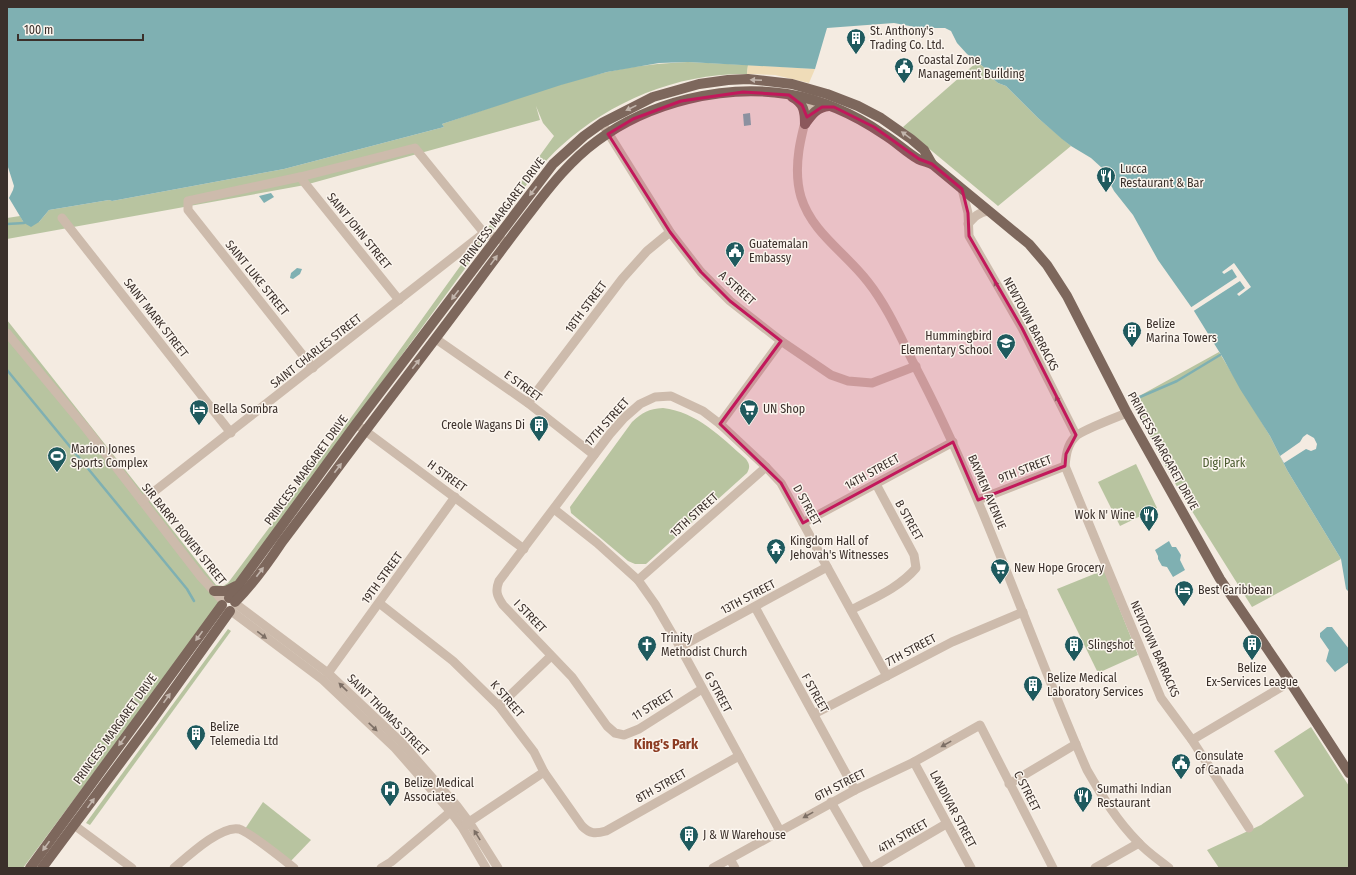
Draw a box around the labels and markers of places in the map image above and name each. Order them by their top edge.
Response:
place label: St. Anthony's Trading Co. Ltd. [870,24,945,52]
building icon: St. Anthony's Trading Co. Ltd. [845,27,867,55]
place label: Coastal Zone Management Building [918,53,1025,81]
public building icon: Coastal Zone Management Building [893,56,915,84]
place label: Lucca Restaurant & Bar [1120,162,1204,190]
restaurant icon: Lucca Restaurant & Bar [1095,165,1117,193]
place label: Guatemalan Embassy [749,237,808,265]
public building icon: Guatemalan Embassy [724,240,746,268]
place label: Belize Marina Towers [1146,317,1217,345]
building icon: Belize Marina Towers [1121,320,1143,348]
place label: Hummingbird Elementary School [901,329,992,357]
school or university icon: Hummingbird Elementary School [995,332,1017,360]
hotel icon: Bella Sombra [188,398,210,426]
supermarket icon: UN Shop [738,398,760,426]
place label: Bella Sombra [213,402,278,416]
place label: UN Shop [763,402,805,416]
building icon: Creole Wagans Di [528,414,550,442]
place label: Creole Wagans Di [441,418,525,432]
place label: Marion Jones Sports Complex [71,442,148,470]
sports icon: Marion Jones Sports Complex [46,445,68,473]
restaurant icon: Wok N' Wine [1138,504,1160,532]
place label: Wok N' Wine [1075,508,1135,522]
place label: Kingdom Hall of Jehovah's Witnesses [790,534,889,562]
temple icon: Kingdom Hall of Jehovah's Witnesses [765,537,787,565]
supermarket icon: New Hope Grocery [989,557,1011,585]
place label: New Hope Grocery [1014,561,1105,575]
hotel icon: Best Caribbean [1173,579,1195,607]
place label: Best Caribbean [1198,583,1272,597]
place label: Trinity Methodist Church [661,631,747,659]
building icon: Belize Ex-Services League [1241,633,1263,661]
church icon: Trinity Methodist Church [636,634,658,662]
building icon: Slingshot [1063,634,1085,662]
place label: Slingshot [1088,638,1134,652]
place label: Belize Ex-Services League [1206,661,1298,689]
place label: Belize Medical Laboratory Services [1047,671,1143,699]
building icon: Belize Medical Laboratory Services [1022,674,1044,702]
place label: Belize Telemedia Ltd [210,720,278,748]
building icon: Belize Telemedia Ltd [185,723,207,751]
place label: Consulate of Canada [1195,749,1244,777]
public building icon: Consulate of Canada [1170,752,1192,780]
place label: Belize Medical Associates [404,776,474,804]
hospital icon: Belize Medical Associates [379,779,401,807]
place label: Sumathi Indian Restaurant [1097,782,1172,810]
restaurant icon: Sumathi Indian Restaurant [1072,785,1094,813]
building icon: J & W Warehouse [678,824,700,852]
place label: J & W Warehouse [703,828,786,842]

